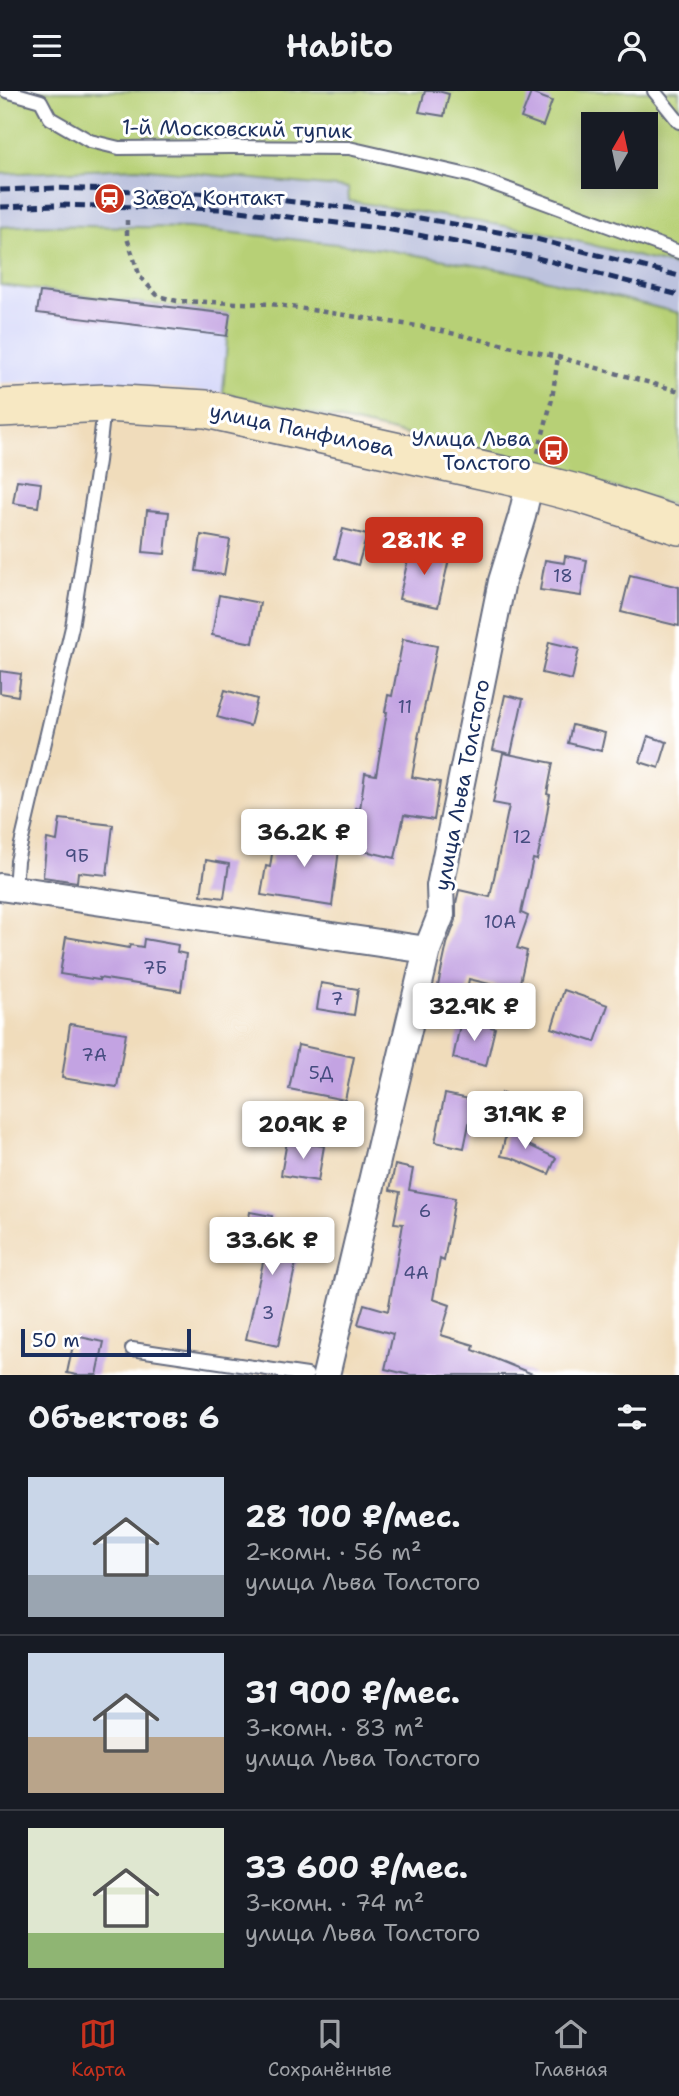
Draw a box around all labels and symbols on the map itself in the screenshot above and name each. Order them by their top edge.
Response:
north arrow [581,112,658,189]
street label: 1-й Московский тупик [122,113,352,145]
station icon: Завод Контакт [93,181,127,215]
place label: Завод Контакт [133,184,285,212]
street label: улица Панфилова [207,397,397,463]
place label: Улица Льва Толстого [412,425,531,477]
bus stop icon: Улица Льва Толстого [537,434,571,468]
pin: 28.1K ₽ [359,517,489,577]
house number: 18 [553,564,573,588]
street label: улица Льва Толстого [428,677,496,893]
house number: 11 [398,695,412,719]
pin: 36.2K ₽ [239,809,369,869]
house number: 12 [512,825,532,849]
house number: 9Б [65,844,89,868]
house number: 10А [484,910,516,934]
house number: 7Б [143,956,167,980]
pin: 32.9K ₽ [409,983,539,1043]
house number: 7 [331,987,343,1011]
house number: 7А [81,1043,107,1067]
house number: 5Д [309,1061,334,1085]
pin: 31.9K ₽ [460,1091,590,1151]
pin: 20.9K ₽ [238,1101,368,1161]
house number: 6 [419,1199,431,1223]
pin: 33.6K ₽ [207,1217,337,1277]
house number: 4А [403,1261,429,1285]
house number: 3 [262,1301,274,1325]
scale bar [21,1326,191,1358]

